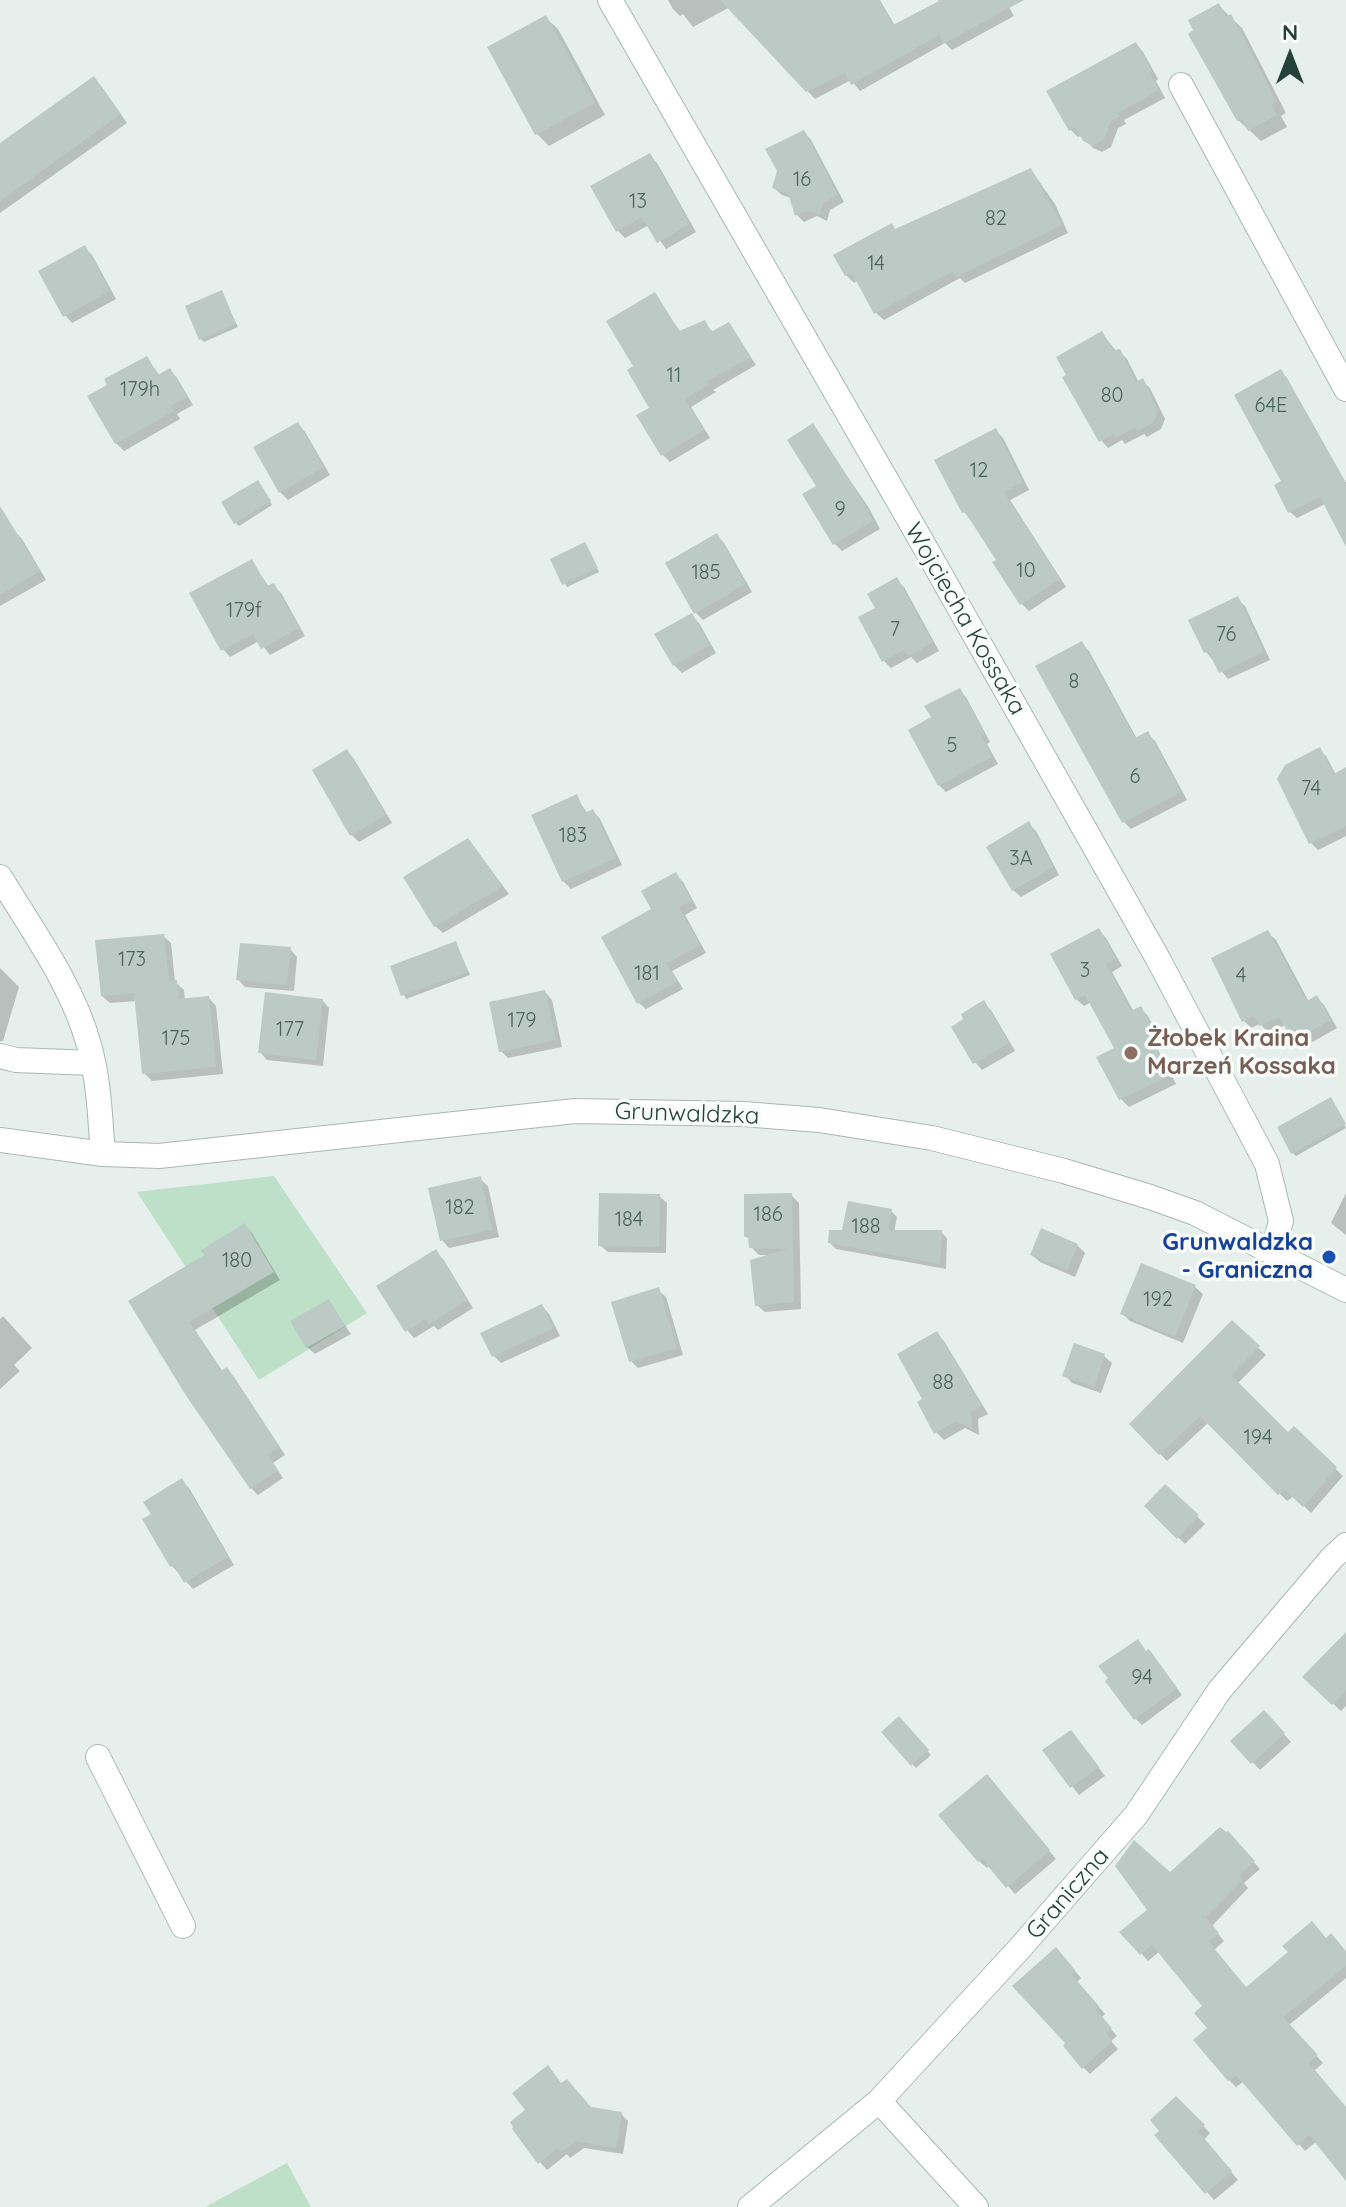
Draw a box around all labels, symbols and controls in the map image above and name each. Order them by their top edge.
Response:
north arrow [1250,16,1330,96]
text: N [1282,18,1298,46]
house number: 16 [793,168,811,192]
house number: 13 [629,190,647,214]
house number: 82 [985,207,1007,231]
house number: 14 [867,252,885,276]
house number: 11 [667,364,681,388]
house number: 179h [120,378,160,402]
house number: 80 [1101,384,1123,408]
house number: 64E [1255,394,1287,418]
house number: 12 [970,459,988,483]
house number: 9 [834,498,846,522]
street label: Wojciecha Kossaka [898,518,1032,720]
house number: 10 [1016,559,1036,583]
house number: 185 [691,561,721,585]
house number: 179f [226,599,262,623]
house number: 7 [890,618,900,642]
house number: 76 [1216,623,1236,647]
house number: 8 [1069,670,1079,694]
house number: 5 [947,734,957,758]
house number: 6 [1130,765,1140,789]
house number: 74 [1301,777,1321,801]
house number: 183 [559,824,587,848]
house number: 3A [1009,847,1033,871]
house number: 173 [118,948,146,972]
house number: 3 [1080,959,1090,983]
house number: 181 [634,962,660,986]
house number: 4 [1236,964,1246,988]
house number: 179 [508,1009,536,1033]
house number: 177 [276,1018,304,1042]
place label: Żłobek Kraina Marzeń Kossaka [1147,1025,1336,1081]
house number: 175 [162,1027,190,1051]
marker: Żłobek Kraina Marzeń Kossaka [1122,1044,1140,1062]
street label: Grunwaldzka [614,1097,760,1131]
house number: 182 [445,1196,475,1220]
house number: 186 [754,1203,782,1227]
house number: 184 [615,1208,643,1232]
house number: 188 [852,1215,880,1239]
place label: Grunwaldzka - Graniczna [1162,1229,1313,1285]
marker: Grunwaldzka - Graniczna [1320,1248,1338,1266]
house number: 180 [222,1249,252,1273]
house number: 192 [1143,1288,1173,1312]
house number: 88 [932,1371,954,1395]
house number: 194 [1243,1426,1273,1450]
house number: 94 [1131,1666,1153,1690]
street label: Graniczna [1021,1842,1115,1946]

